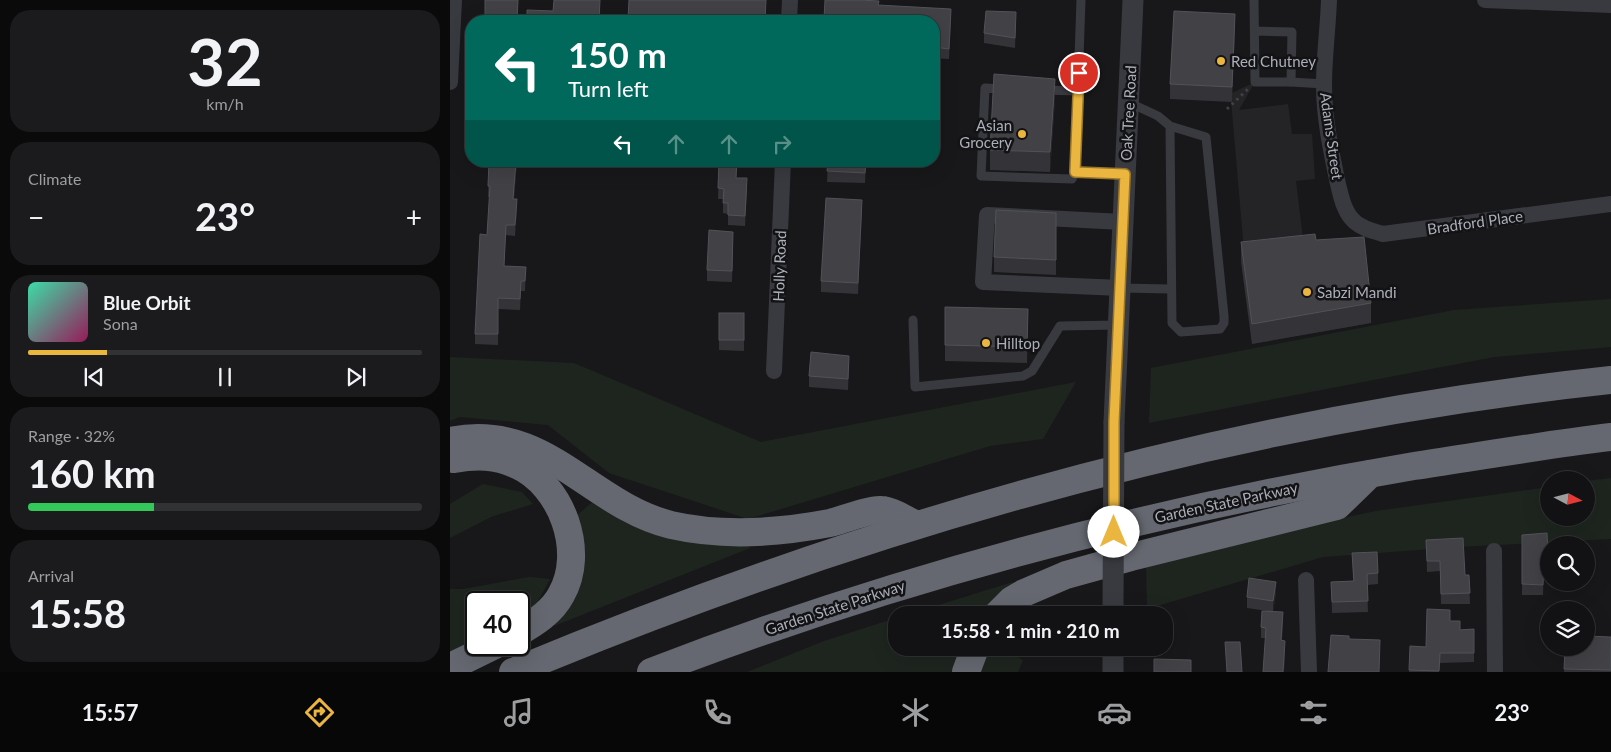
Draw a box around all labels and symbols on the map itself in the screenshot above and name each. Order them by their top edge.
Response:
pin [1058,52,1100,94]
place label: Red Chutney [1231,52,1316,70]
marker: Red Chutney [1215,55,1227,67]
street label: Oak Tree Road [1117,65,1139,161]
street label: Adams Street [1317,91,1347,181]
place label: Asian Grocery [959,116,1012,151]
marker: Asian Grocery [1016,128,1028,140]
street label: Bradford Place [1426,206,1524,238]
street label: Holly Road [769,230,789,302]
place label: Sabzi Mandi [1317,283,1397,301]
marker: Sabzi Mandi [1301,286,1313,298]
place label: Hilltop [996,334,1040,352]
marker: Hilltop [980,337,992,349]
north arrow [1540,471,1595,526]
street label: Garden State Parkway [1153,478,1299,526]
position arrow [1087,505,1139,557]
street label: Garden State Parkway [763,576,907,638]
speed limit sign: 40 [465,591,530,656]

